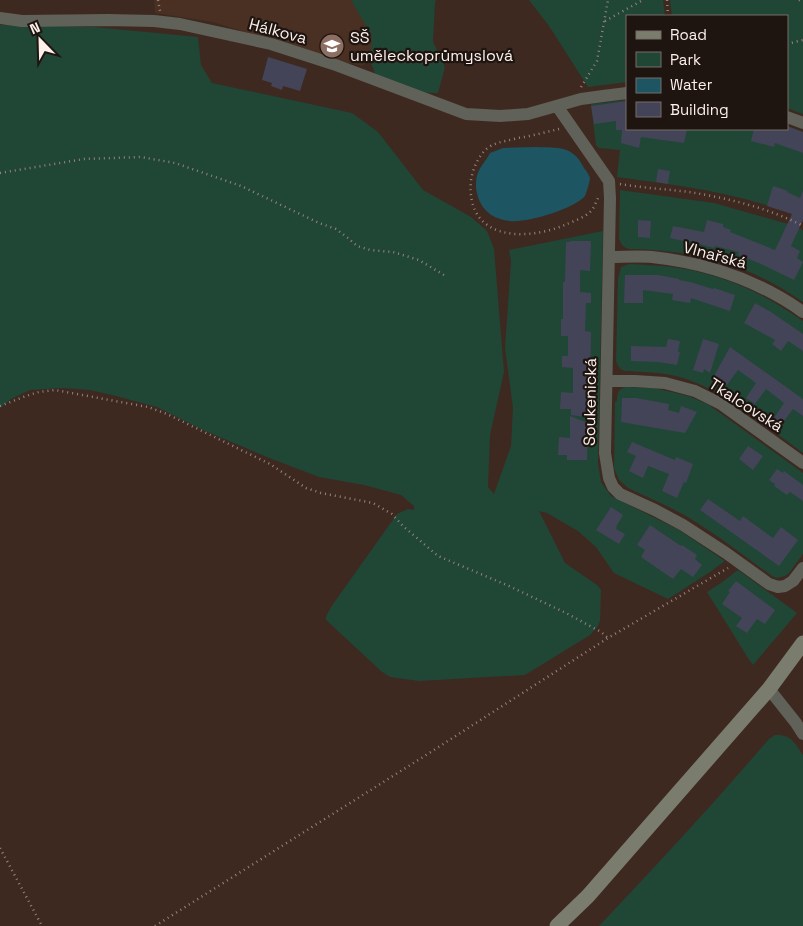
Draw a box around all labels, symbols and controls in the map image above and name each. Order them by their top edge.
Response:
street label: Hálkova [247,13,309,49]
north arrow [15,15,65,65]
legend [626,15,788,130]
text: N [27,18,43,38]
text: Road [670,25,707,44]
place label: SŠ uměleckoprůmyslová [350,27,513,66]
school or university icon: SŠ uměleckoprůmyslová [319,33,345,59]
text: Park [670,50,701,69]
text: Water [670,75,713,94]
text: Building [670,100,729,119]
street label: Vlnařská [681,236,749,274]
street label: Soukenická [579,358,601,446]
street label: Tkalcovská [705,373,787,437]

